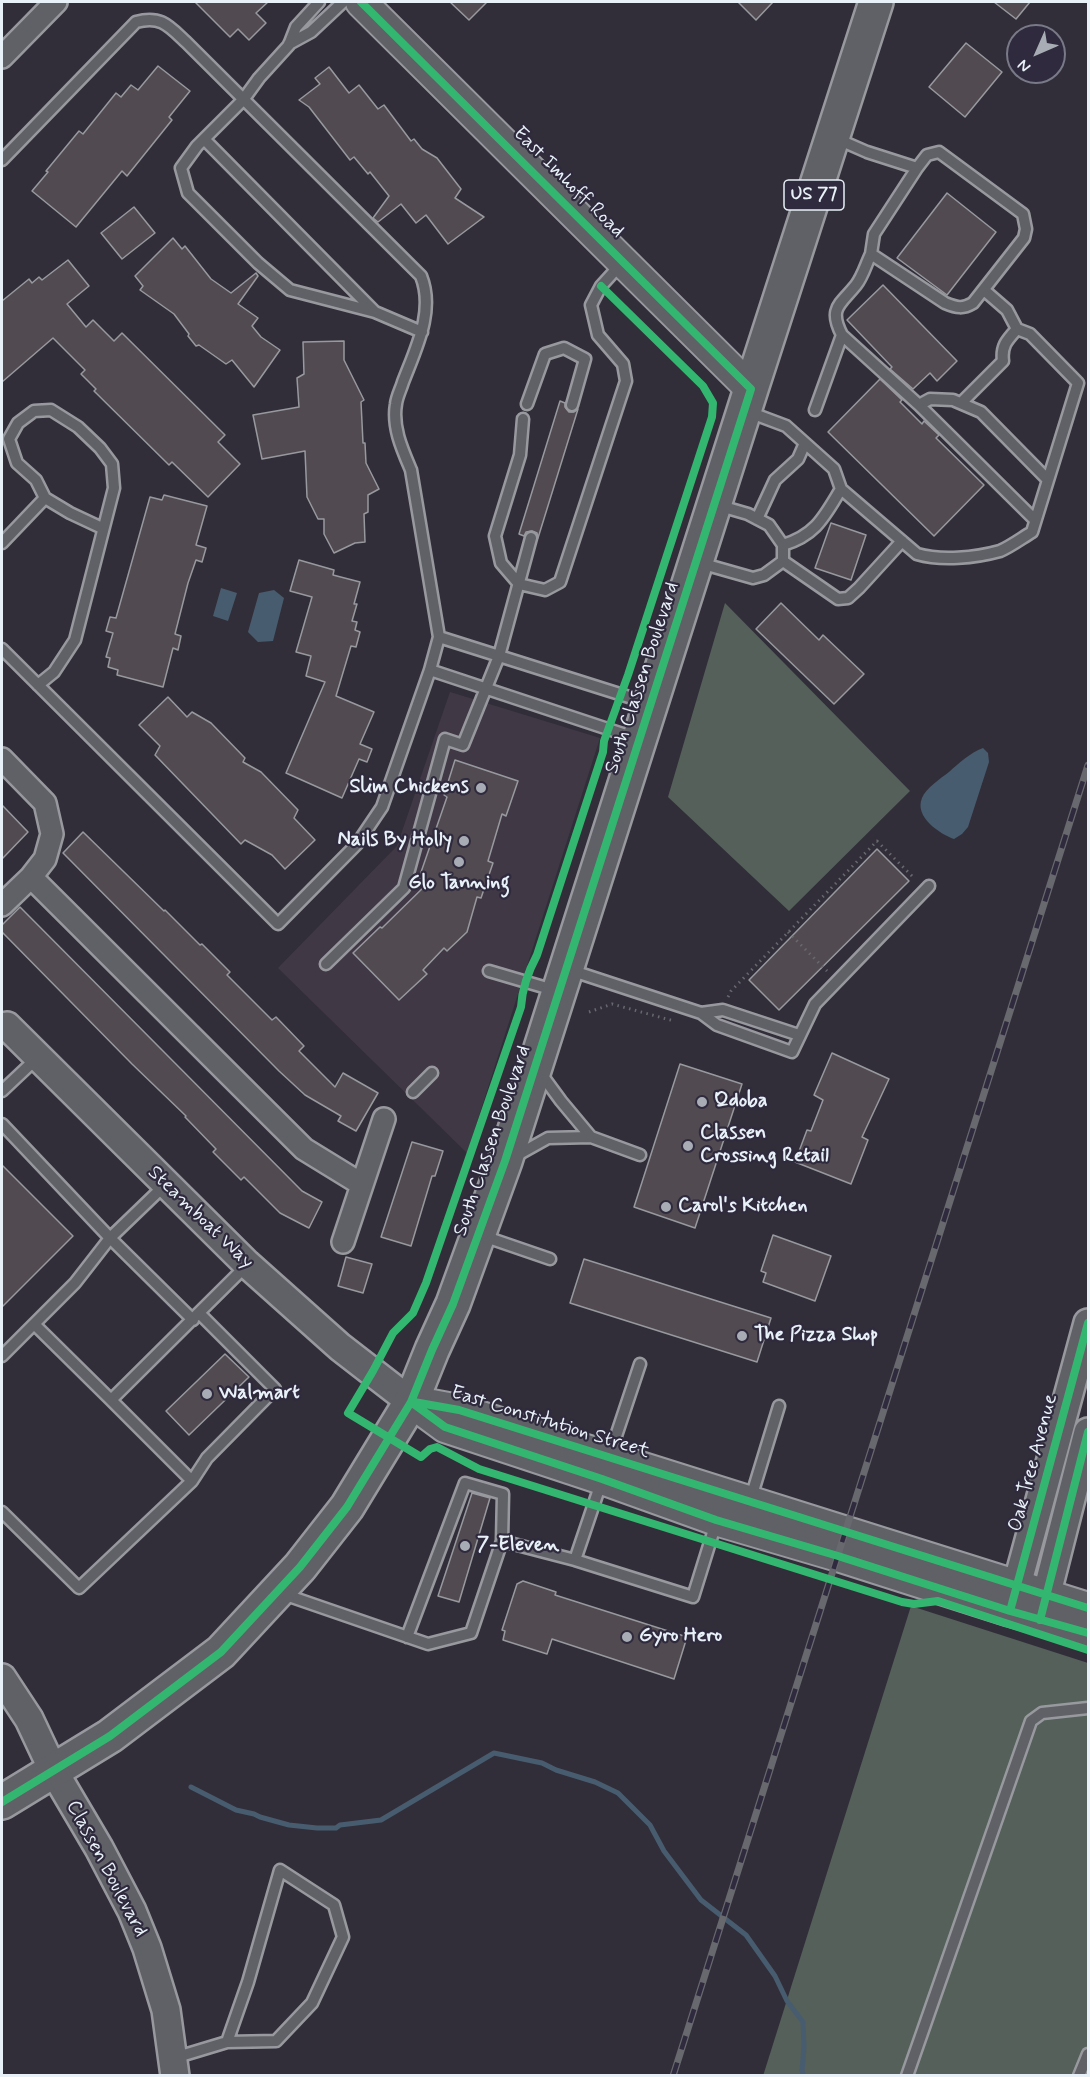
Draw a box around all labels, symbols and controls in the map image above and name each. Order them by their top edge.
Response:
north arrow [1006,24,1066,84]
text: N [1013,54,1036,77]
street label: East Imhoff Road [507,122,629,244]
road number: US 77 [784,180,844,210]
street label: South Classen Boulevard [601,579,685,777]
place label: Slim Chickens [350,776,469,800]
marker: Slim Chickens [474,781,488,795]
place label: Nails By Holly [337,829,452,853]
marker: Nails By Holly [457,834,471,848]
marker: Glo Tanning [452,855,466,869]
place label: Glo Tanning [408,872,510,896]
street label: South Classen Boulevard [449,1043,537,1239]
place label: Qdoba [714,1090,767,1114]
marker: Qdoba [695,1095,709,1109]
place label: Classen Crossing Retail [700,1122,829,1169]
marker: Classen Crossing Retail [681,1139,695,1153]
street label: Steamboat Way [142,1161,258,1275]
place label: Carol's Kitchen [678,1195,808,1219]
marker: Carol's Kitchen [659,1200,673,1214]
place label: The Pizza Shop [754,1324,878,1348]
marker: The Pizza Shop [735,1329,749,1343]
street label: East Constitution Street [448,1381,652,1465]
place label: Walmart [219,1382,300,1406]
marker: Walmart [200,1387,214,1401]
street label: Oak Tree Avenue [1004,1391,1064,1535]
place label: 7-Eleven [477,1534,559,1558]
marker: 7-Eleven [458,1539,472,1553]
place label: Gyro Hero [639,1625,722,1649]
marker: Gyro Hero [620,1630,634,1644]
street label: Classen Boulevard [60,1797,152,1941]

